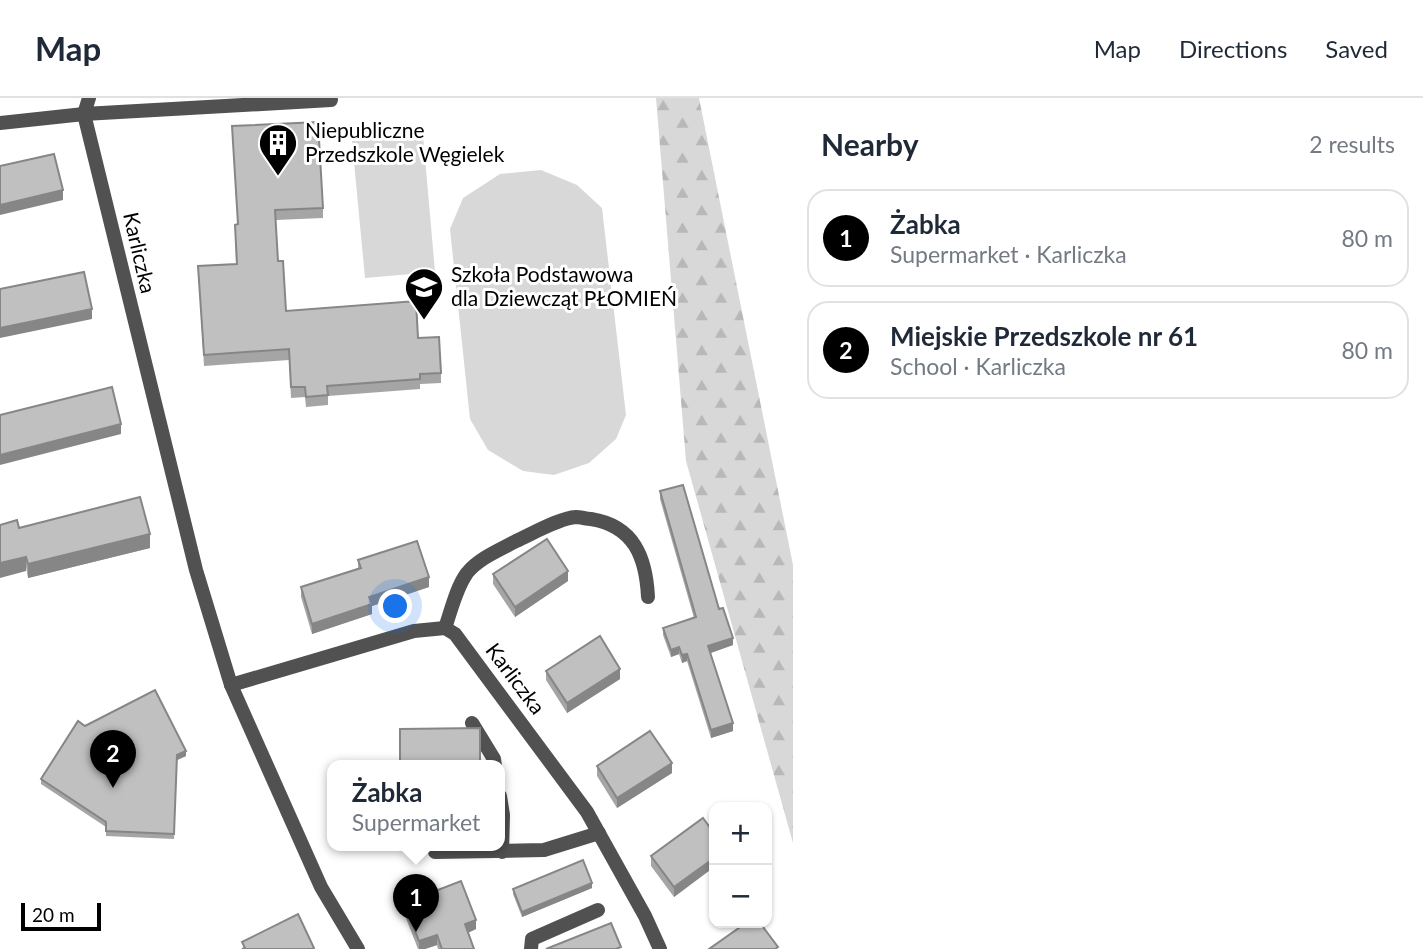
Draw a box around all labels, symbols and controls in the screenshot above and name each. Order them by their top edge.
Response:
text: Map [35,28,101,68]
text: Map [1094,34,1141,63]
text: Directions [1179,34,1287,63]
text: Saved [1325,34,1388,63]
place label: Niepubliczne Przedszkole Węgielek [305,117,505,166]
building icon: Niepubliczne Przedszkole Węgielek [257,122,299,177]
text: Nearby [821,126,919,162]
text: 2 results [1309,130,1395,158]
text: Żabka [890,208,961,240]
street label: Karliczka [119,210,162,296]
text: 1 [839,224,853,252]
text: 80 m [1342,224,1393,252]
text: Supermarket · Karliczka [890,240,1127,268]
place label: Szkoła Podstawowa dla Dziewcząt PŁOMIEŃ [451,261,677,310]
school or university icon: Szkoła Podstawowa dla Dziewcząt PŁOMIEŃ [403,266,445,321]
text: Miejskie Przedszkole nr 61 [890,320,1198,352]
text: 2 [839,336,853,364]
text: 80 m [1342,336,1393,364]
text: School · Karliczka [890,352,1066,380]
your location [378,589,412,623]
street label: Karliczka [481,638,551,719]
pin: 2 [90,730,136,788]
popup [327,760,505,851]
text: Żabka [352,776,422,808]
map controls [709,802,772,928]
button: + [709,802,772,865]
text: Supermarket [352,808,480,836]
button: − [709,865,772,928]
pin: 1 [393,874,439,932]
scale bar [21,900,102,932]
text: 20 m [32,903,75,926]

